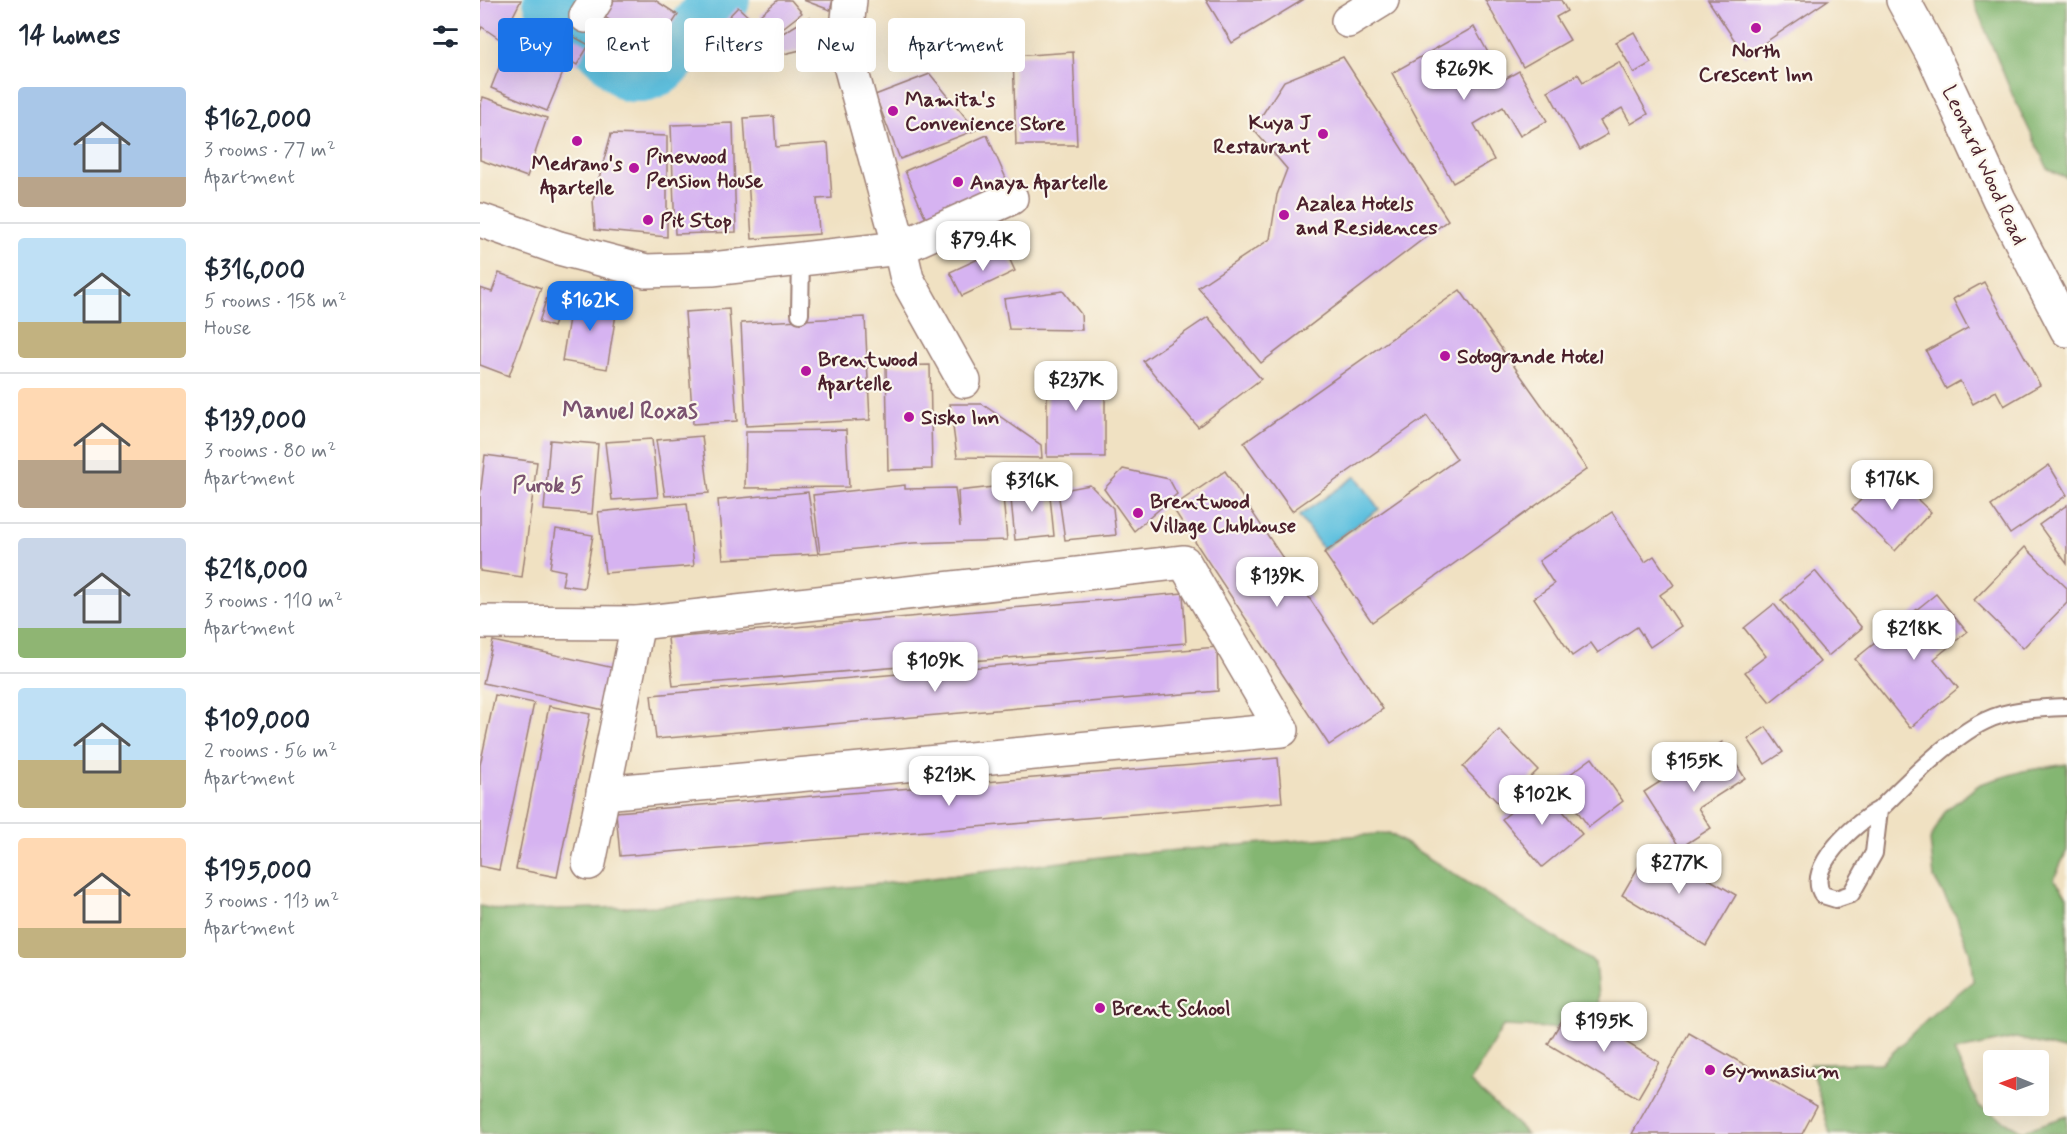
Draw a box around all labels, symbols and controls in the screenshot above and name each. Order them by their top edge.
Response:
chip: Buy [498,18,573,72]
chip: Rent [585,18,672,72]
chip: Filters [684,18,784,72]
chip: New [796,18,876,72]
chip: Apartment [888,18,1025,72]
text: 14 homes [18,19,120,53]
icon: filters [429,20,462,53]
marker: North Crescent Inn [1749,21,1763,35]
place label: North Crescent Inn [1699,37,1813,89]
pin: $269K [1422,50,1506,101]
text: $269K [1435,56,1493,83]
street label: Leonard Wood Road [1935,81,2033,250]
place label: Mamita's Convenience Store [905,86,1066,138]
text: $162,000 [204,103,311,137]
marker: Mamita's Convenience Store [886,104,900,118]
place label: Kuya J Restaurant [1213,109,1312,161]
icon: home [66,111,138,183]
marker: Kuya J Restaurant [1316,127,1330,141]
marker: Medrano's Apartelle [570,134,584,148]
text: 3 rooms · 77 m² [204,137,336,164]
place label: Pinewood Pension House [646,143,763,195]
place label: Medrano's Apartelle [531,150,623,203]
marker: Pinewood Pension House [627,161,641,175]
text: Apartment [204,164,295,191]
place label: Anaya Apartelle [970,169,1108,198]
marker: Anaya Apartelle [951,175,965,189]
place label: Azalea Hotels and Residences [1296,190,1438,242]
place label: Pit Stop [660,207,732,235]
marker: Azalea Hotels and Residences [1277,208,1291,222]
marker: Pit Stop [641,213,655,227]
pin: $79.4K [934,221,1032,272]
text: $79.4K [950,227,1016,254]
text: $316,000 [204,254,305,288]
icon: home [66,262,138,334]
pin: $162K [548,281,632,332]
text: $162K [561,287,619,314]
text: 5 rooms · 158 m² [204,288,347,315]
text: House [204,315,251,342]
place label: Sotogrande Hotel [1457,343,1604,373]
place label: Brentwood Apartelle [818,346,918,399]
marker: Sotogrande Hotel [1438,349,1452,363]
pin: $237K [1034,361,1118,412]
marker: Brentwood Apartelle [799,364,813,378]
text: $237K [1048,367,1104,394]
district label: Manuel Roxas [562,396,698,427]
text: $139,000 [204,404,306,438]
place label: Sisko Inn [921,404,1000,432]
marker: Sisko Inn [902,410,916,424]
icon: home [66,412,138,484]
text: 3 rooms · 80 m² [204,438,336,465]
pin: $176K [1850,460,1934,511]
pin: $316K [990,462,1074,513]
text: Apartment [204,465,295,492]
text: $176K [1865,466,1919,493]
text: $316K [1006,468,1058,495]
district label: Purok 5 [513,472,583,500]
place label: Brentwood Village Clubhouse [1150,488,1296,540]
marker: Brentwood Village Clubhouse [1131,506,1145,520]
text: $218,000 [204,554,308,588]
pin: $139K [1235,557,1319,608]
icon: home [66,562,138,634]
text: $139K [1250,563,1304,590]
text: 3 rooms · 110 m² [204,588,343,615]
pin: $218K [1872,610,1956,661]
text: Apartment [204,615,295,642]
text: $218K [1886,616,1942,643]
pin: $109K [893,642,977,693]
text: $109K [907,648,963,675]
text: $109,000 [204,704,310,738]
icon: home [66,712,138,784]
text: 2 rooms · 56 m² [204,738,337,765]
pin: $155K [1652,742,1736,793]
text: $155K [1666,748,1722,775]
pin: $213K [907,756,991,807]
text: $213K [923,762,975,789]
text: Apartment [204,765,295,792]
pin: $102K [1500,775,1584,826]
text: $102K [1513,781,1571,808]
pin: $277K [1637,844,1721,895]
text: $277K [1651,850,1707,877]
text: $195,000 [204,854,312,888]
icon: home [66,862,138,934]
text: 3 rooms · 113 m² [204,888,339,915]
text: Apartment [204,915,295,942]
place label: Brent School [1112,995,1230,1023]
marker: Brent School [1093,1001,1107,1015]
pin: $195K [1562,1002,1646,1053]
text: $195K [1575,1008,1633,1035]
north arrow [1983,1050,2049,1116]
map controls [1983,1050,2049,1116]
place label: Gymnasium [1722,1057,1840,1085]
marker: Gymnasium [1703,1063,1717,1077]

